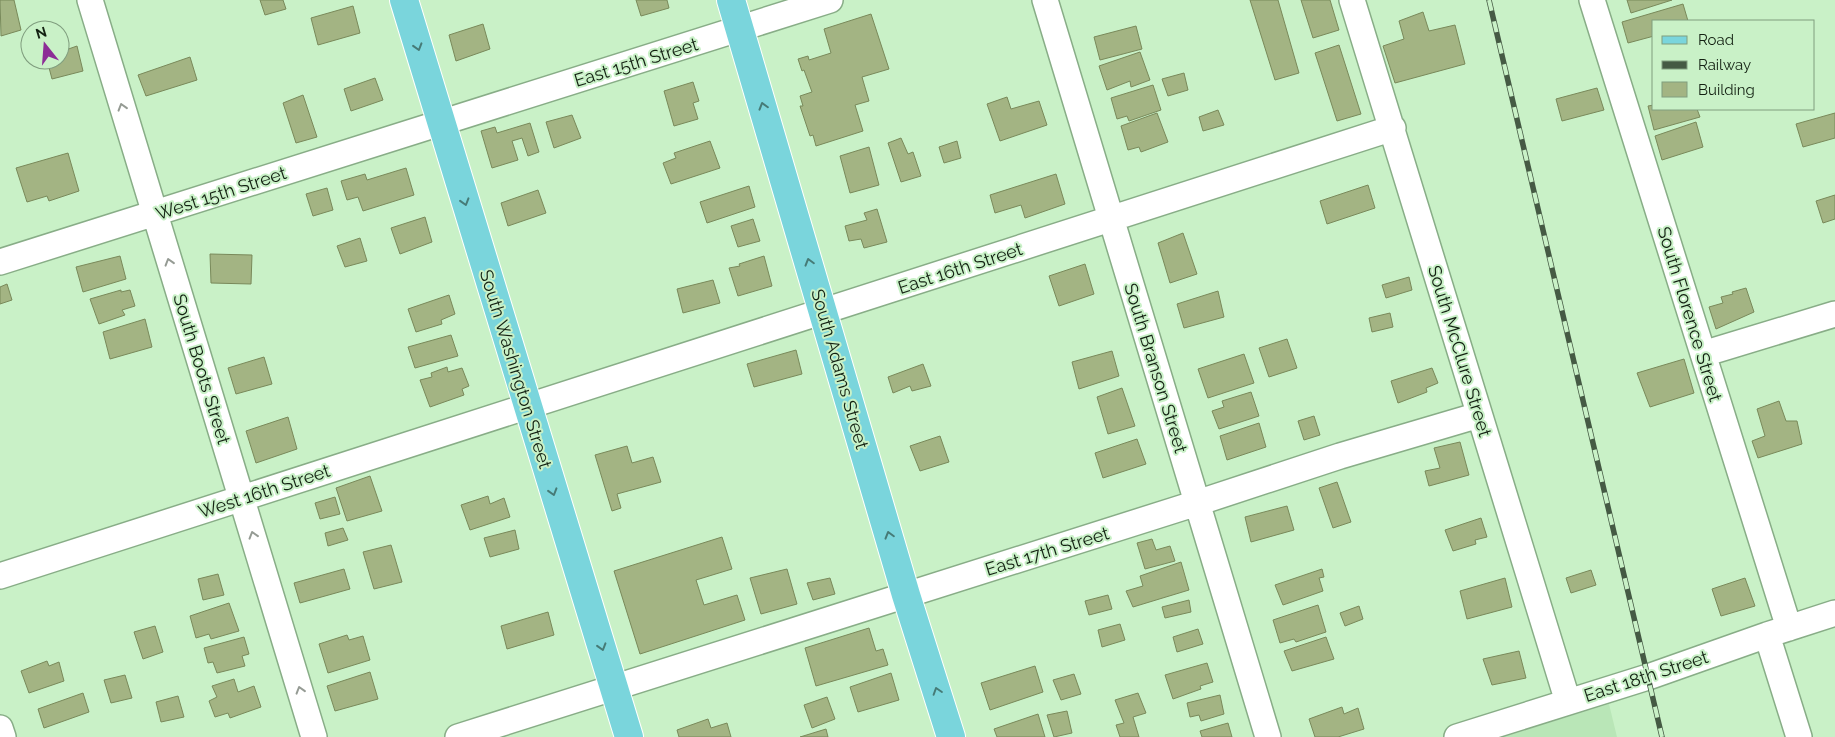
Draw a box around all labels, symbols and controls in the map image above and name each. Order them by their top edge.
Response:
north arrow [20,20,70,70]
legend [1652,20,1815,110]
text: N [34,23,49,42]
text: Road [1698,31,1734,49]
street label: East 15th Street [571,33,701,91]
one-way arrow [413,42,423,50]
text: Railway [1698,56,1751,74]
text: Building [1698,81,1755,99]
one-way arrow [758,102,768,110]
one-way arrow [118,103,128,112]
street label: West 15th Street [153,162,289,224]
one-way arrow [460,198,470,206]
street label: South Florence Street [1653,224,1727,404]
street label: East 16th Street [895,238,1025,298]
one-way arrow [805,258,815,266]
one-way arrow [165,259,175,267]
street label: South McClure Street [1424,263,1496,439]
street label: South Washington Street [476,267,556,471]
street label: South Branson Street [1120,281,1192,455]
street label: South Adams Street [807,287,873,451]
street label: South Boots Street [169,291,235,447]
street label: West 16th Street [196,460,332,522]
one-way arrow [548,487,558,495]
street label: East 17th Street [983,522,1111,580]
one-way arrow [248,531,258,540]
one-way arrow [884,532,894,540]
one-way arrow [596,642,606,650]
street label: East 18th Street [1581,646,1711,706]
one-way arrow [296,687,306,695]
one-way arrow [932,687,942,695]

